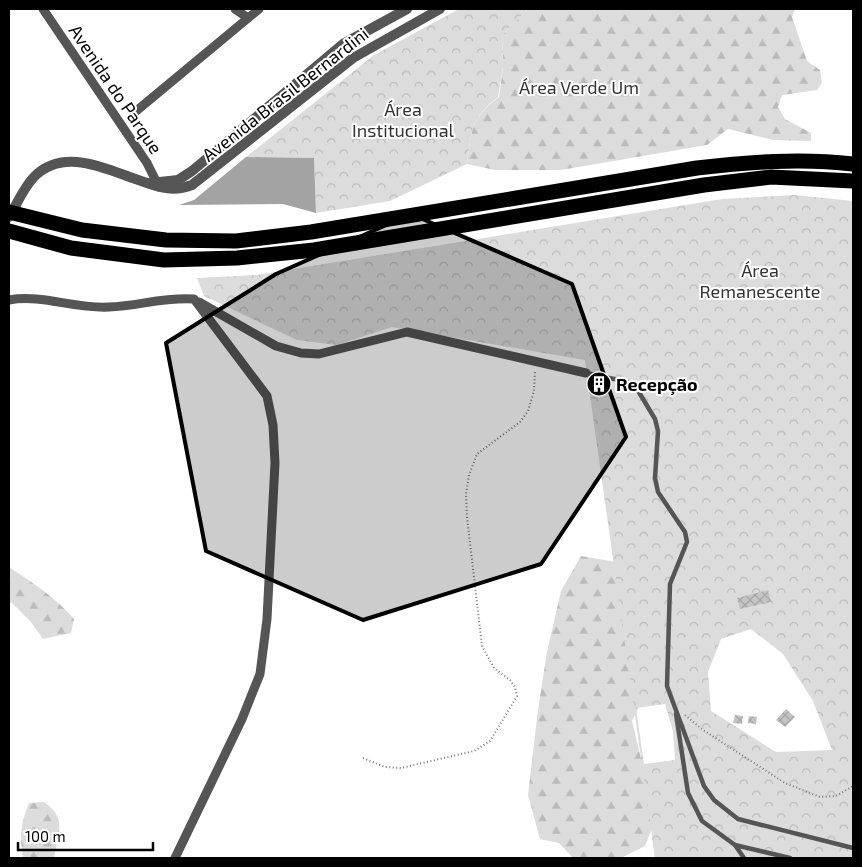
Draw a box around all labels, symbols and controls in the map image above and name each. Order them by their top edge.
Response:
street label: Avenida do Parque [65,20,167,158]
street label: Avenida Brasil Bernardini [197,22,373,166]
park label: Área Verde Um [519,76,639,98]
park label: Área Institucional [352,98,455,141]
park label: Área Remanescente [700,259,820,302]
building icon: Recepção [586,371,612,397]
place label: Recepção [616,373,698,396]
scale bar [18,820,152,852]
text: 100 m [25,827,66,845]

